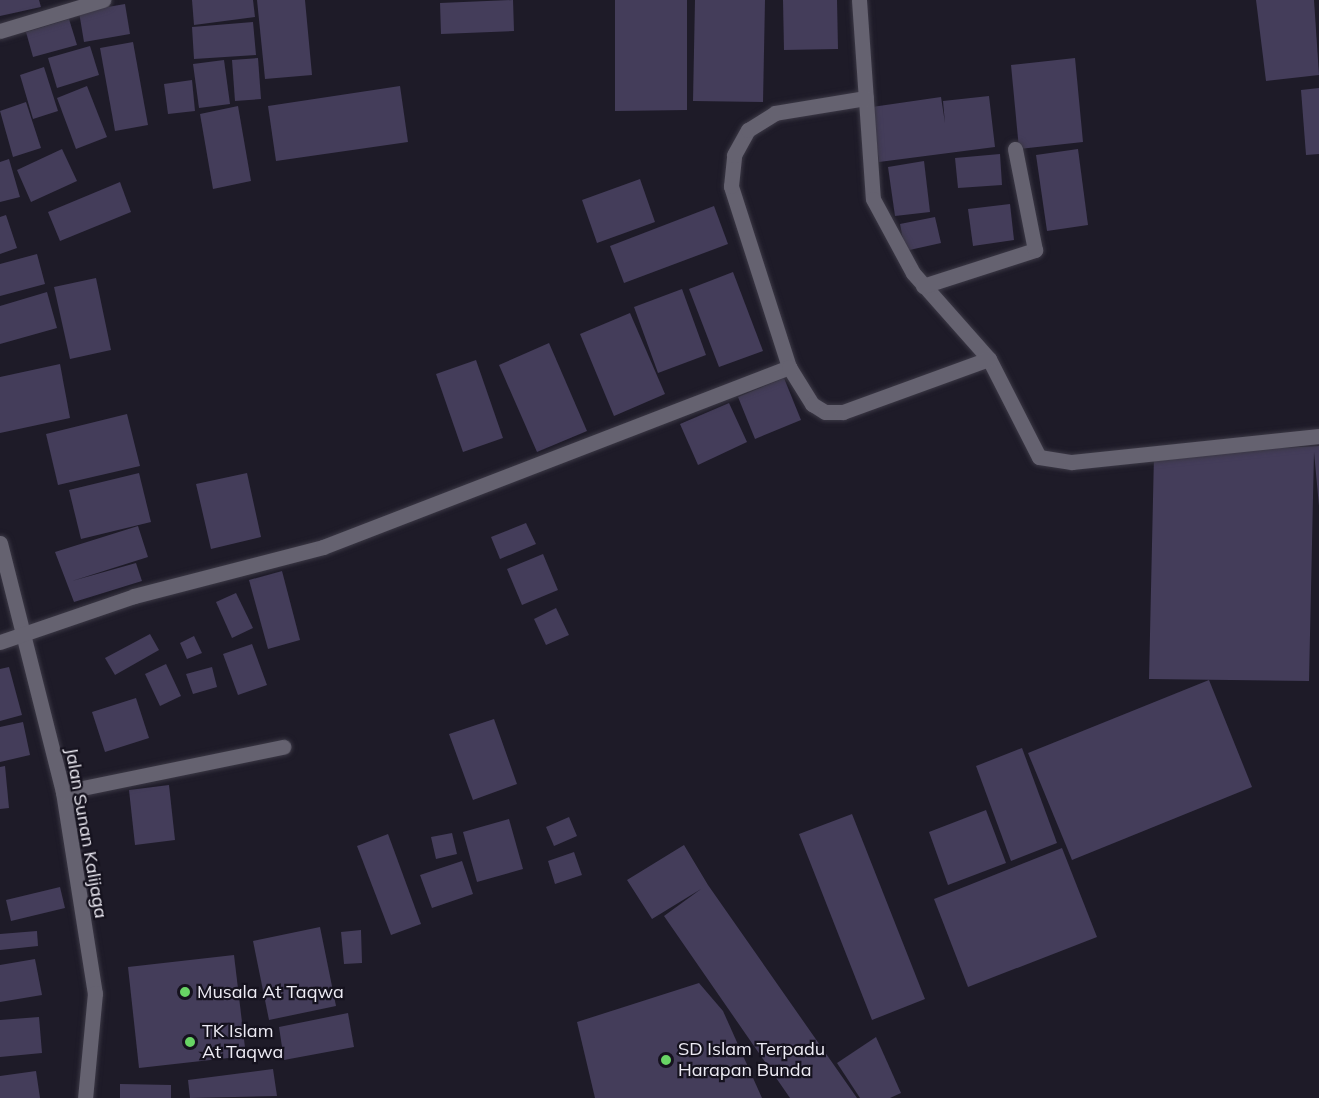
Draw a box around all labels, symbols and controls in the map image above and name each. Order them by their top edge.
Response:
street label: Jalan Sunan Kalijaga [60,746,112,920]
place label: Musala At Taqwa [197,981,344,1003]
marker: Musala At Taqwa [178,985,192,999]
place label: TK Islam At Taqwa [202,1021,283,1064]
marker: TK Islam At Taqwa [183,1035,197,1049]
place label: SD Islam Terpadu Harapan Bunda [678,1039,825,1082]
marker: SD Islam Terpadu Harapan Bunda [659,1053,673,1067]

